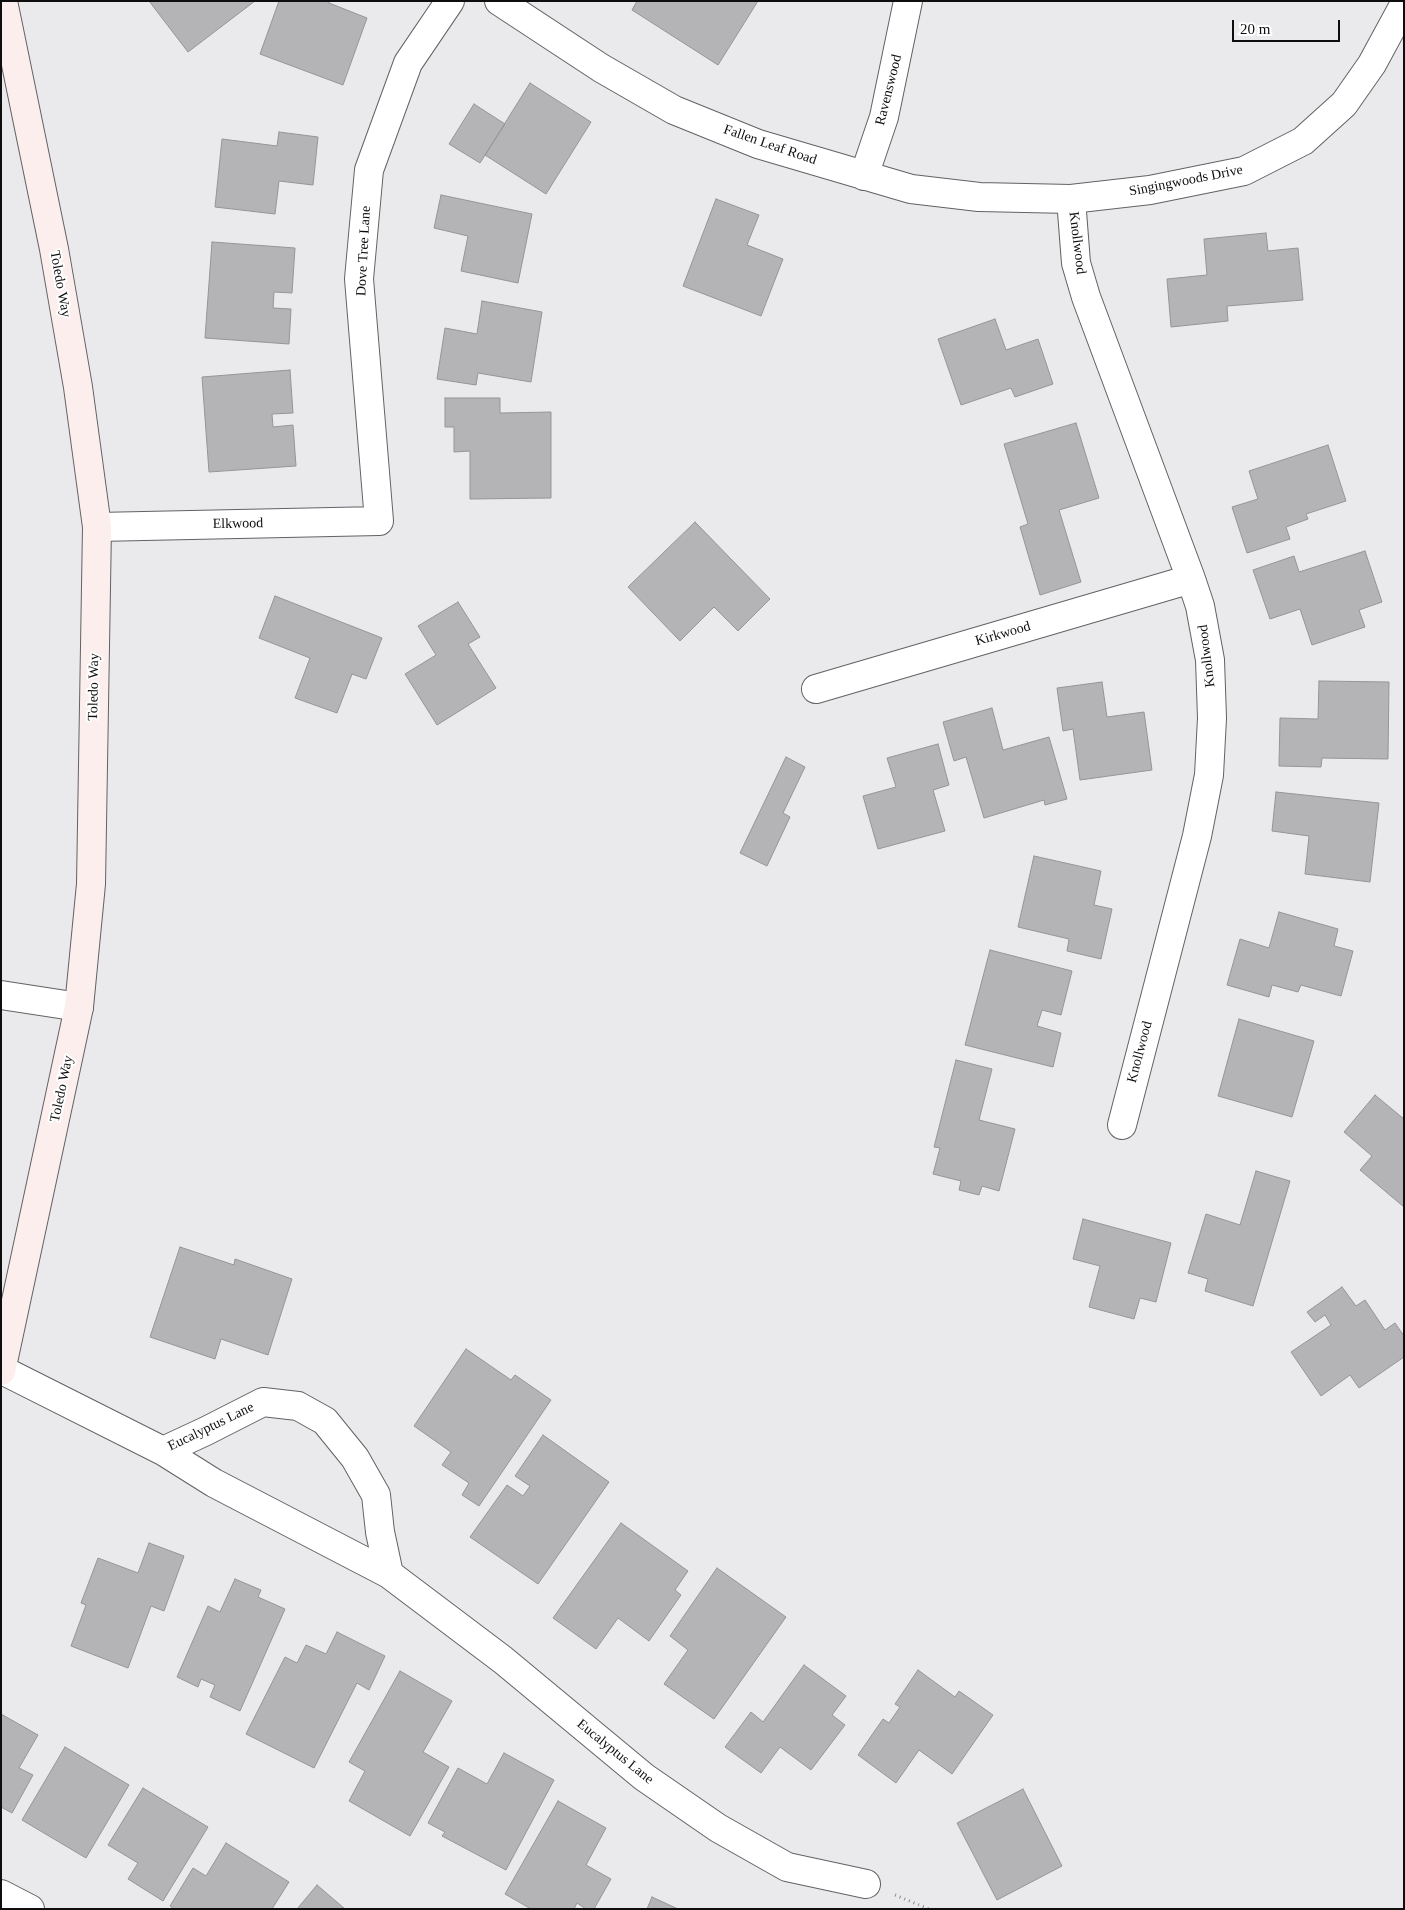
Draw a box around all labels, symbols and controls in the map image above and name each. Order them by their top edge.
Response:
scale bar [1235,10,1342,42]
text: 20 m [1240,21,1270,37]
street label: Ravenswood [872,53,906,127]
street label: Fallen Leaf Road [721,121,819,169]
street label: Singingwoods Drive [1128,162,1244,200]
street label: Dove Tree Lane [353,205,375,297]
street label: Knollwood [1065,211,1089,275]
street label: Toledo Way [46,249,74,319]
street label: Elkwood [213,515,263,533]
street label: Kirkwood [973,618,1033,650]
street label: Knollwood [1195,624,1219,688]
street label: Toledo Way [85,653,103,721]
street label: Knollwood [1124,1019,1156,1085]
street label: Toledo Way [47,1054,77,1124]
street label: Eucalyptus Lane [165,1399,257,1455]
street label: Eucalyptus Lane [573,1716,657,1788]

